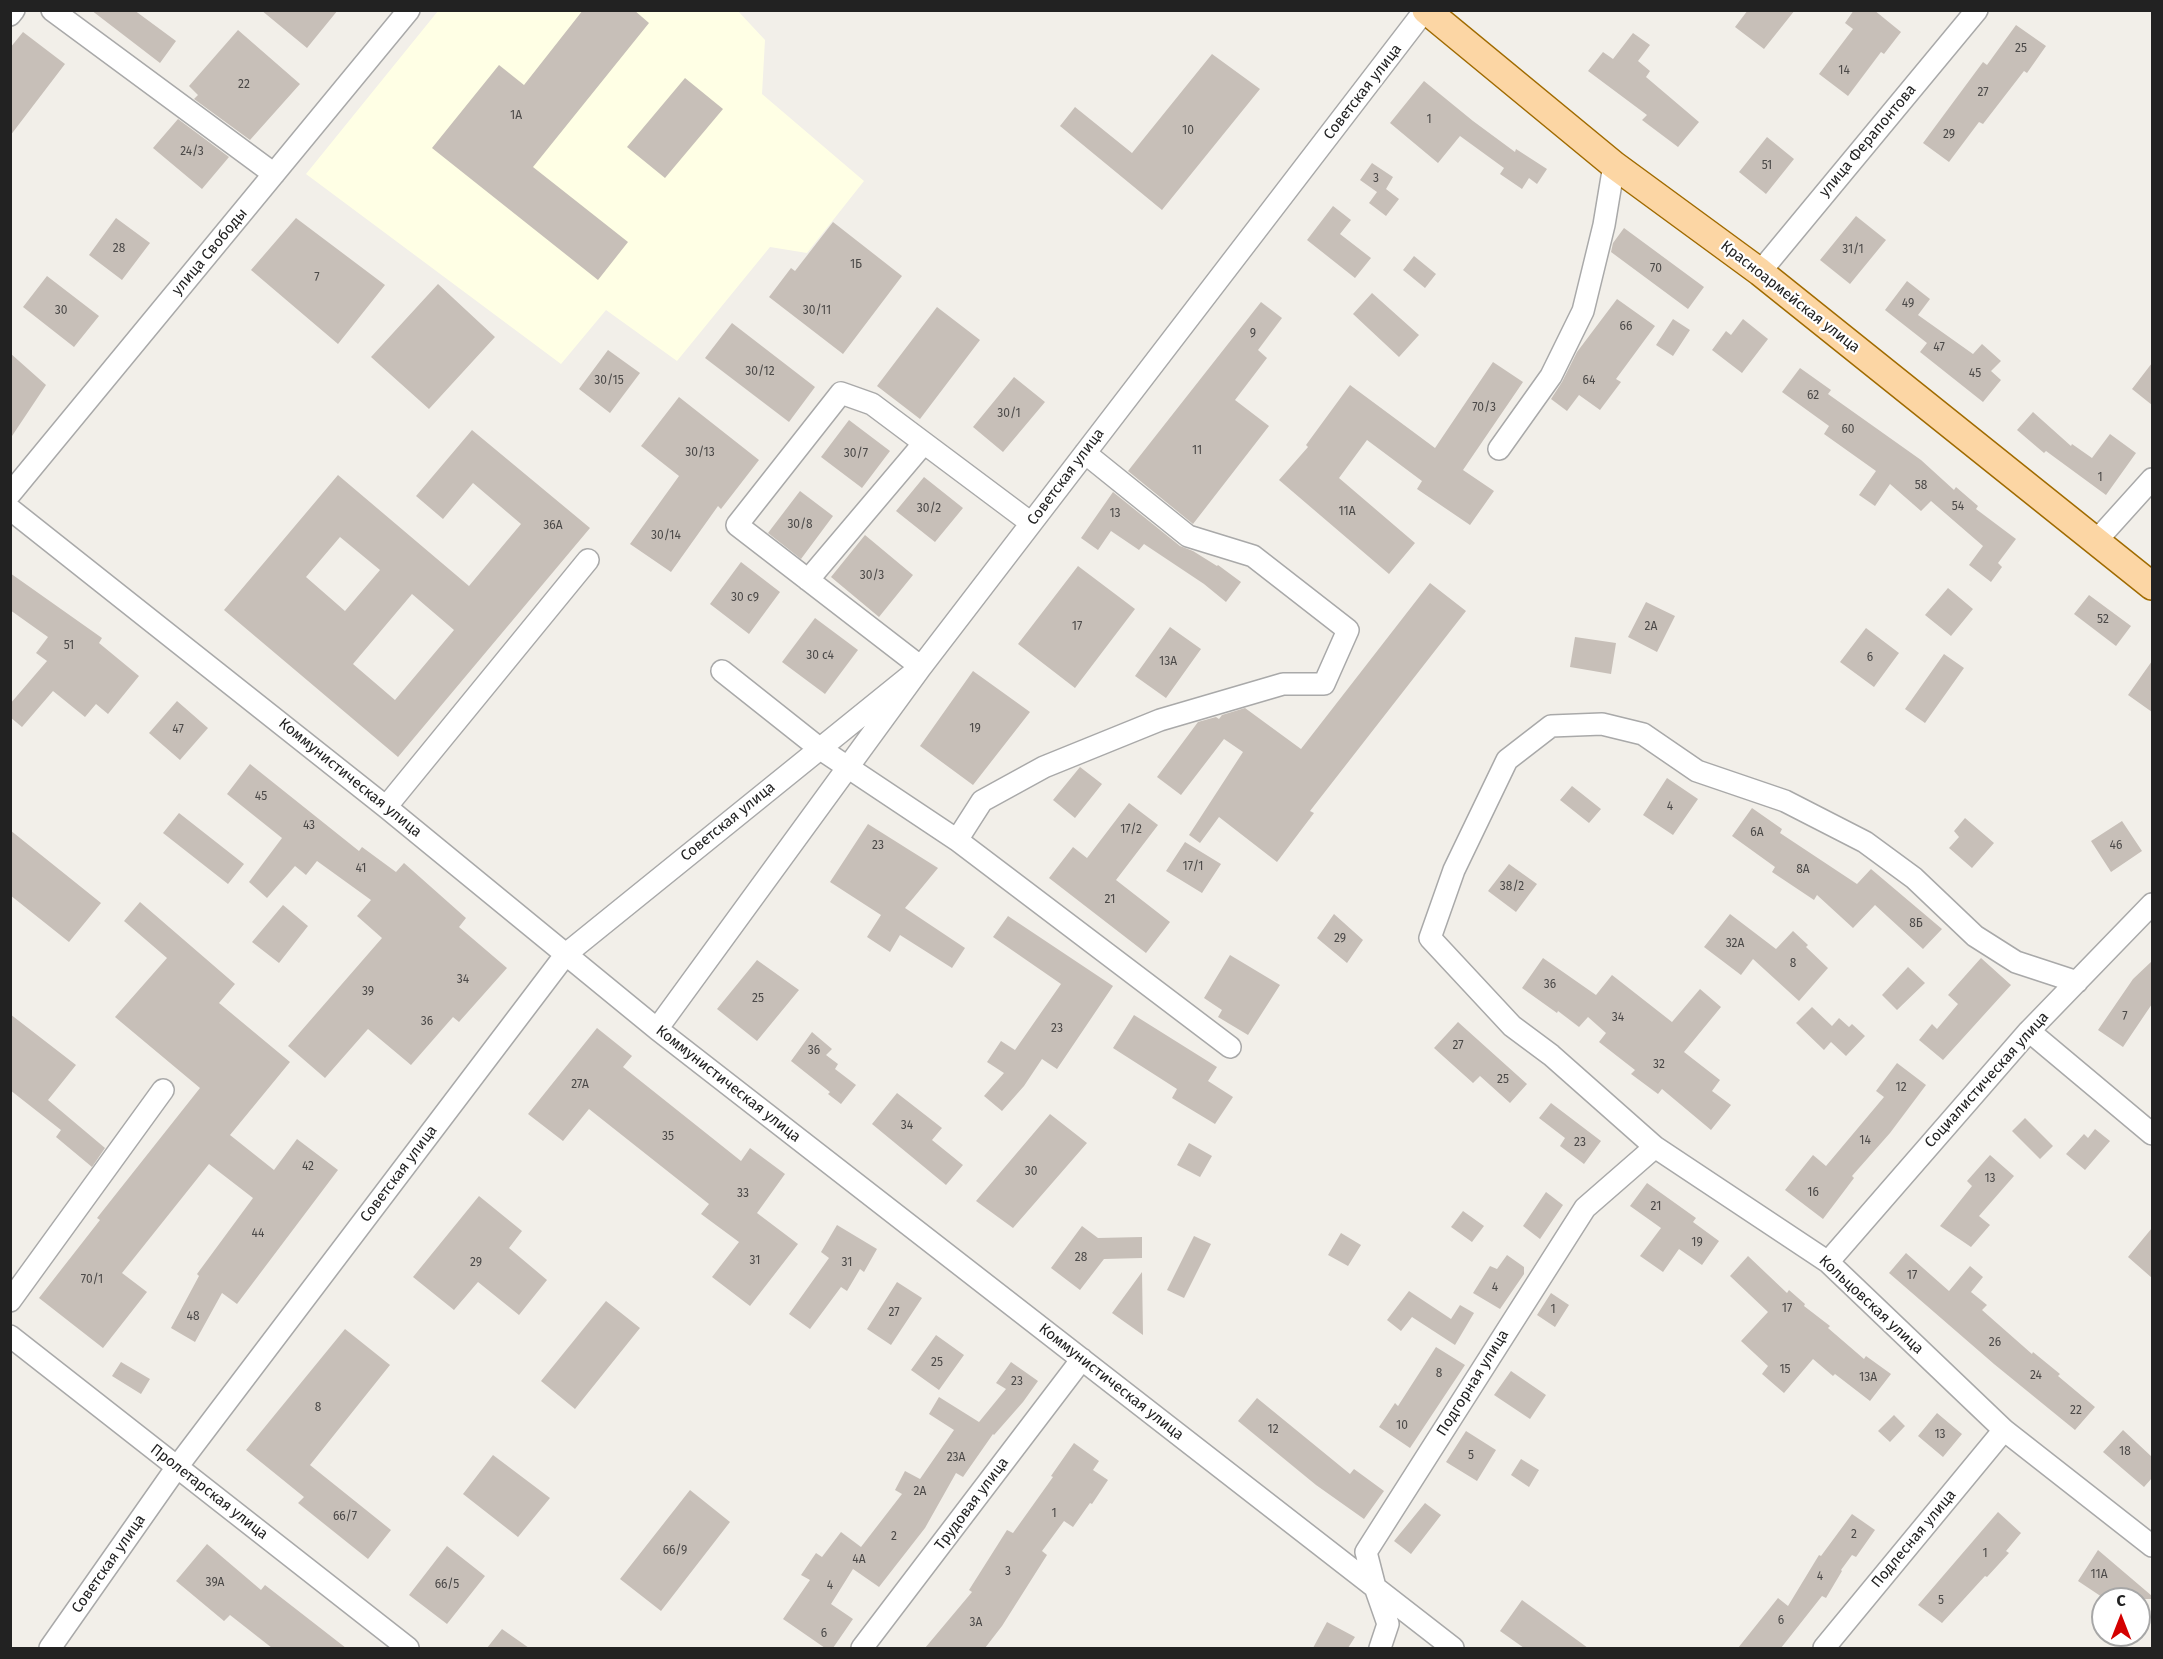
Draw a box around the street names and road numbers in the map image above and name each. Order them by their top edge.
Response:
street label: Советская улица [1320,41,1406,143]
street label: улица Ферапонтова [1816,81,1920,201]
street label: улица Свободы [168,205,252,299]
street label: Красноармейская улица [1717,237,1863,357]
street label: Советская улица [1024,425,1108,529]
street label: Коммунистическая улица [275,715,425,841]
street label: Советская улица [677,778,779,866]
street label: Социалистическая улица [1921,1008,2053,1152]
street label: Коммунистическая улица [652,1022,804,1146]
street label: Советская улица [357,1122,441,1226]
street label: Кольцовская улица [1815,1252,1927,1358]
street label: Коммунистическая улица [1035,1320,1187,1444]
street label: Подгорная улица [1433,1327,1513,1439]
street label: Пролетарская улица [147,1441,271,1543]
street label: Трудовая улица [931,1454,1013,1554]
street label: Подлесная улица [1868,1486,1960,1592]
street label: Советская улица [68,1511,150,1617]

